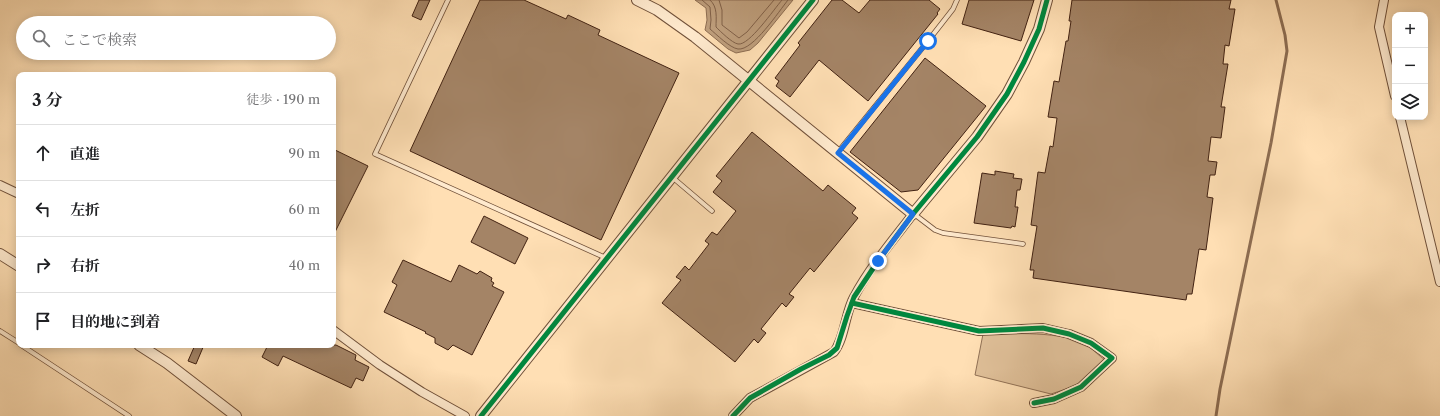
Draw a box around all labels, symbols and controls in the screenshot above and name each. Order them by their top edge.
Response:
map controls [1392,12,1428,120]
button: + [1392,12,1428,48]
search box [16,16,336,60]
icon: search [30,27,52,49]
text: ここで検索 [62,30,137,49]
route start [919,32,937,50]
button: − [1392,48,1428,84]
button: layers [1392,84,1428,120]
text: 3 分 [32,90,63,110]
text: 徒歩 · 190 m [247,91,320,107]
icon: ahead [32,142,54,164]
text: 直進 [70,144,100,163]
text: 90 m [289,145,320,161]
icon: left [32,198,54,220]
text: 左折 [70,200,100,219]
text: 60 m [289,201,320,217]
route end [869,252,887,270]
icon: right [32,254,54,276]
text: 右折 [70,256,100,275]
text: 40 m [289,257,320,273]
icon: arrive [32,310,54,332]
text: 目的地に到着 [70,312,160,331]

